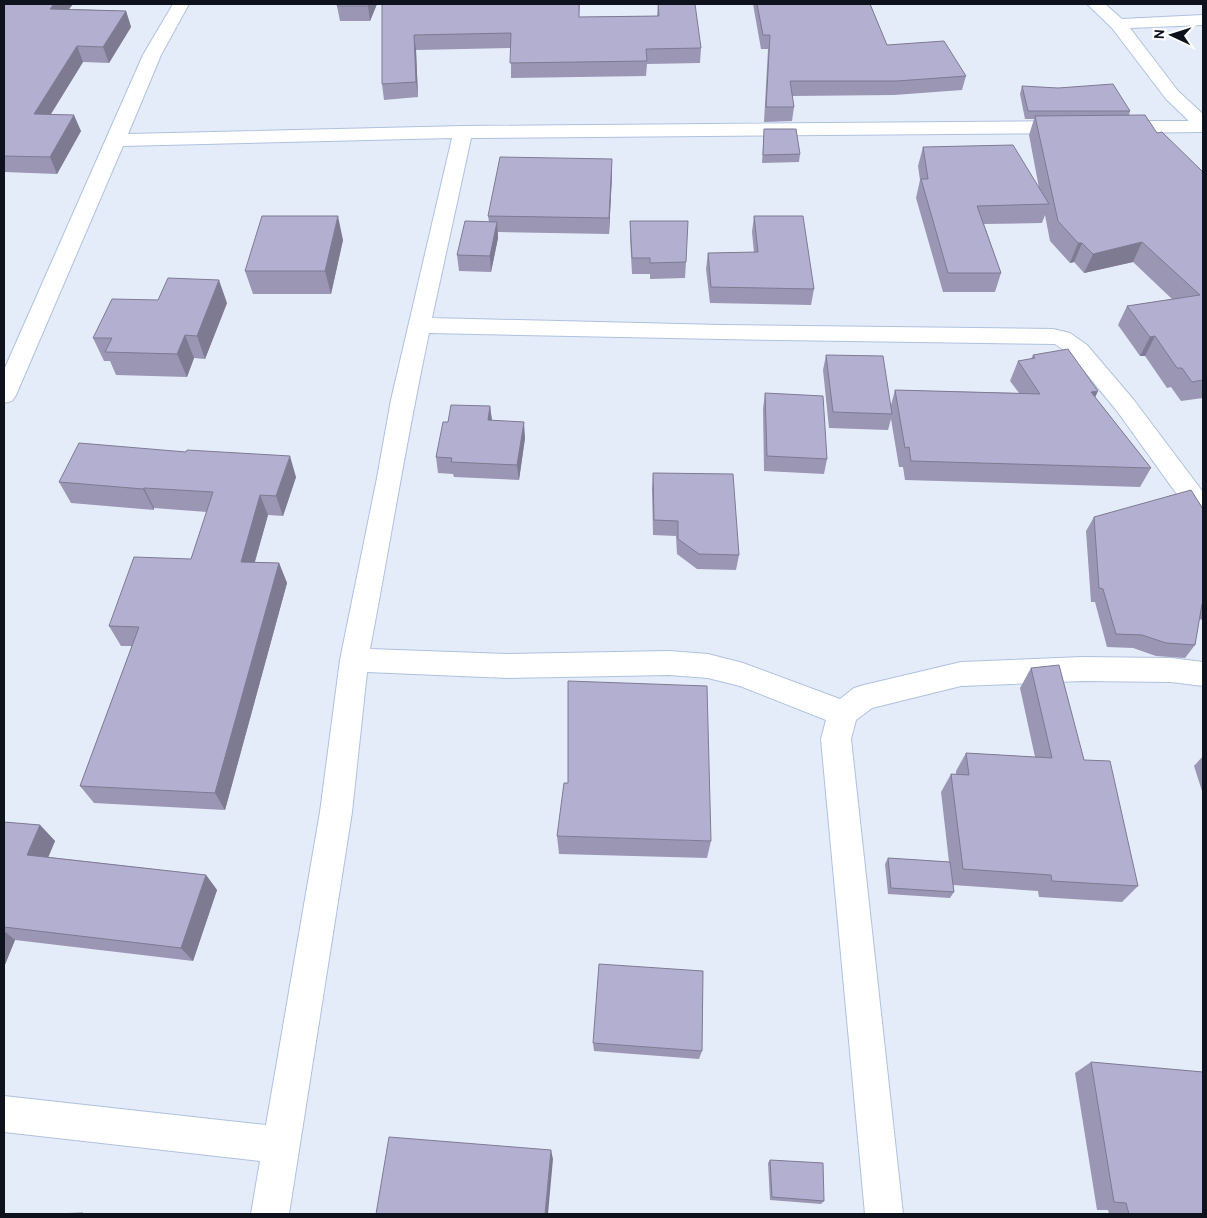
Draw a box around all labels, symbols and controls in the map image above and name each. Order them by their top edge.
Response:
north arrow [1147,10,1197,60]
text: N [1152,29,1169,40]

